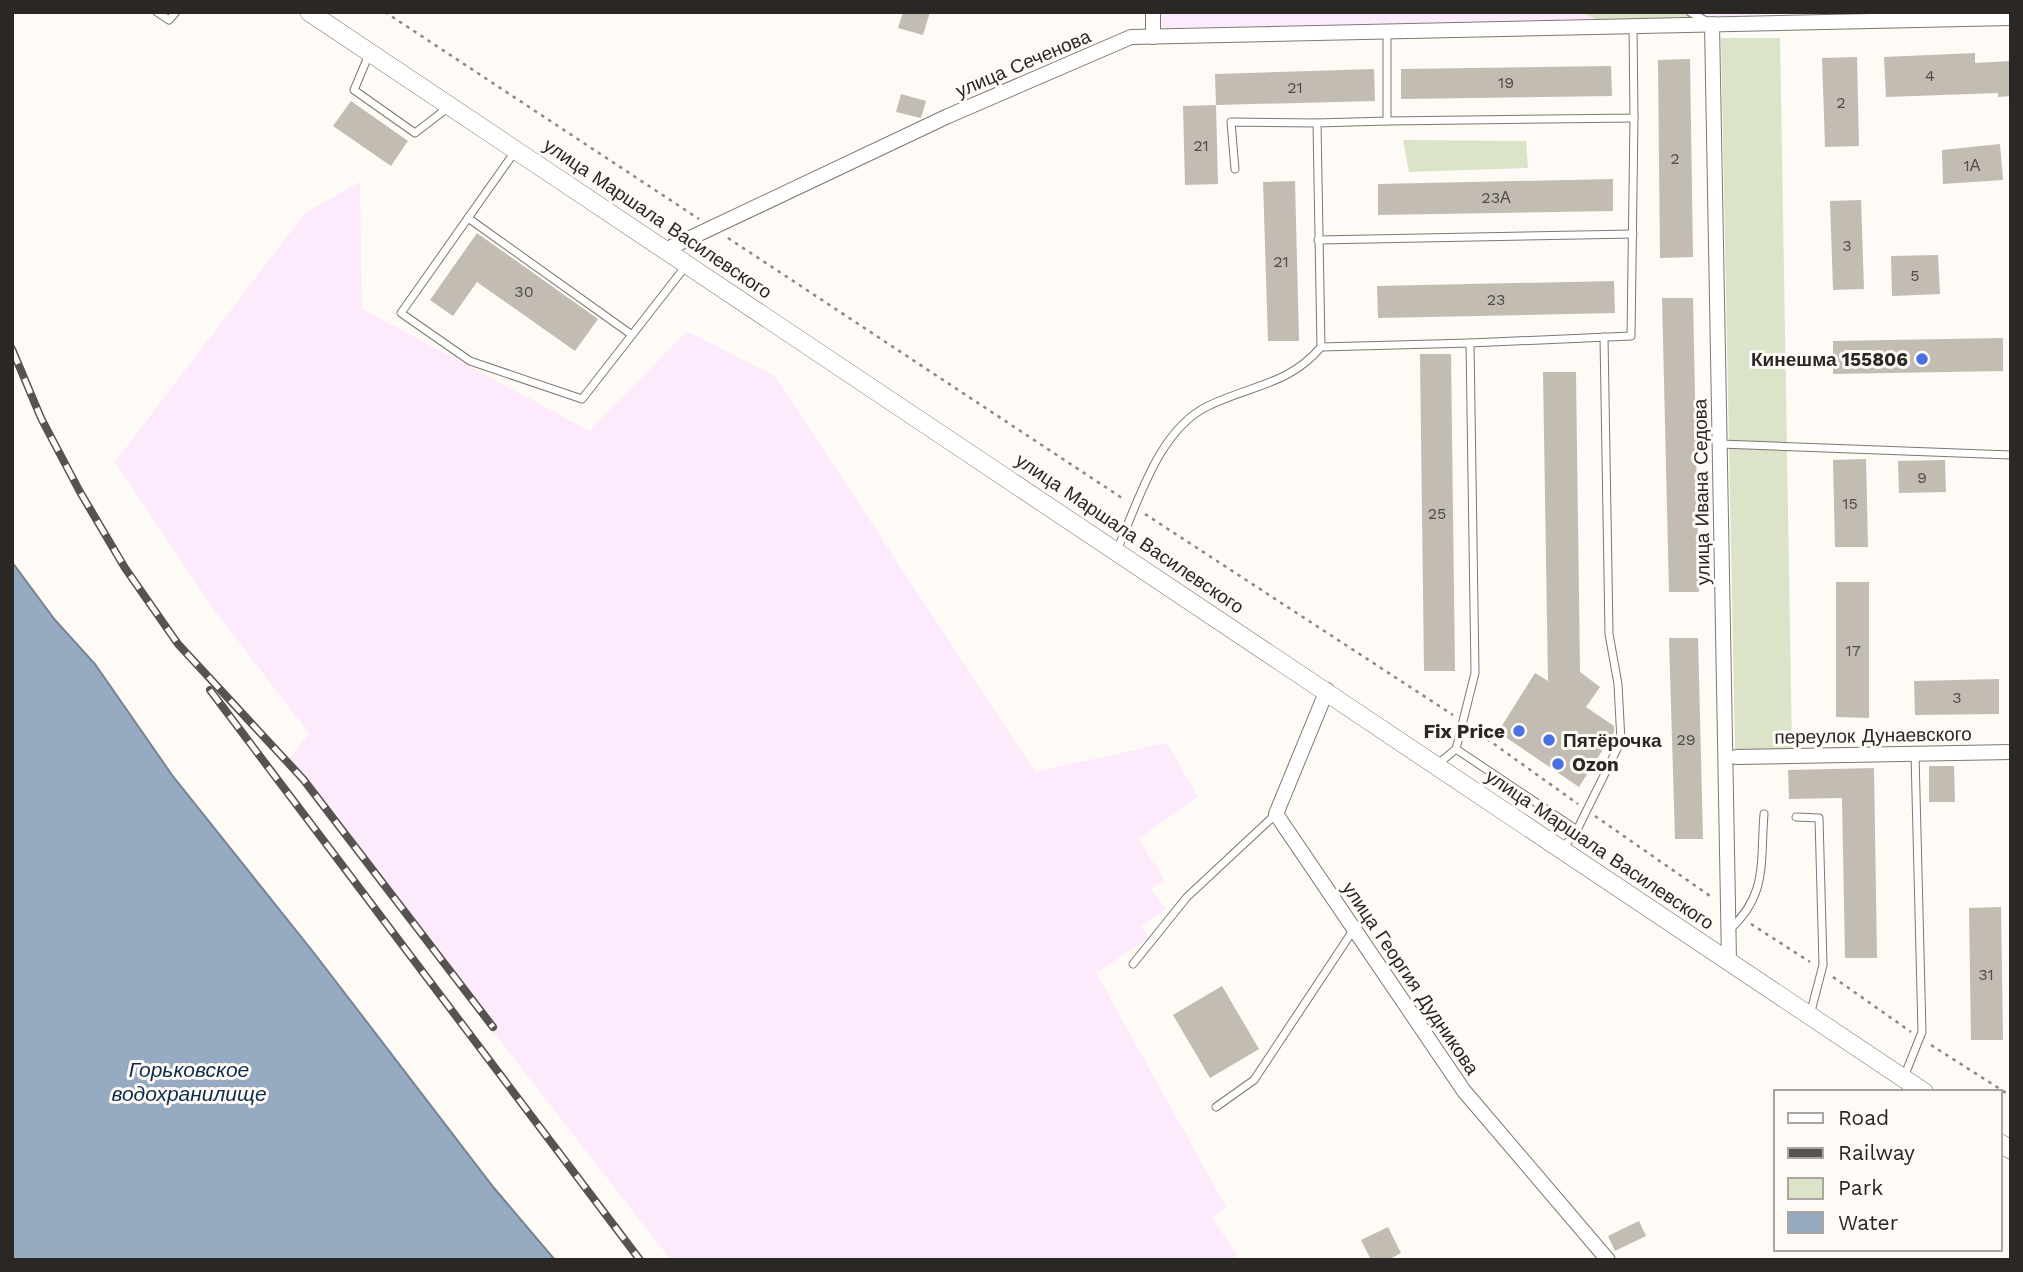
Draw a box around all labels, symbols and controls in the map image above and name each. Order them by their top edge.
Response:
street label: улица Сеченова [952,25,1095,102]
house number: 4 [1925,66,1935,85]
house number: 19 [1498,73,1514,92]
house number: 21 [1287,78,1303,97]
house number: 2 [1836,93,1846,112]
street label: улица Маршала Василевского [539,133,776,304]
house number: 21 [1193,136,1209,155]
house number: 2 [1670,149,1680,168]
house number: 1А [1964,156,1981,175]
house number: 23А [1481,188,1511,207]
house number: 3 [1842,236,1852,255]
house number: 21 [1273,252,1289,271]
house number: 5 [1910,266,1920,285]
house number: 30 [514,282,534,301]
house number: 23 [1487,290,1505,309]
place label: Кинешма 155806 [1751,348,1908,371]
marker: Кинешма 155806 [1914,351,1930,367]
street label: улица Ивана Седова [1688,398,1715,585]
street label: улица Маршала Василевского [1011,448,1248,619]
house number: 9 [1917,468,1927,487]
house number: 15 [1842,494,1858,513]
house number: 25 [1428,504,1446,523]
house number: 17 [1845,641,1861,660]
house number: 3 [1952,688,1962,707]
place label: Fix Price [1423,720,1505,743]
street label: переулок Дунаевского [1774,722,1972,749]
marker: Fix Price [1511,723,1527,739]
place label: Пятёрочка [1563,729,1662,752]
house number: 29 [1676,730,1696,749]
marker: Пятёрочка [1541,732,1557,748]
place label: Ozon [1572,753,1619,776]
marker: Ozon [1550,756,1566,772]
street label: улица Маршала Василевского [1481,764,1718,935]
street label: улица Георгия Дудникова [1337,877,1484,1079]
house number: 31 [1978,965,1994,984]
water label: Горьковское водохранилище [111,1057,267,1106]
legend [1774,1090,2002,1251]
text: Road [1838,1105,1889,1130]
text: Railway [1838,1140,1915,1165]
text: Park [1838,1175,1883,1200]
text: Water [1838,1210,1899,1235]

